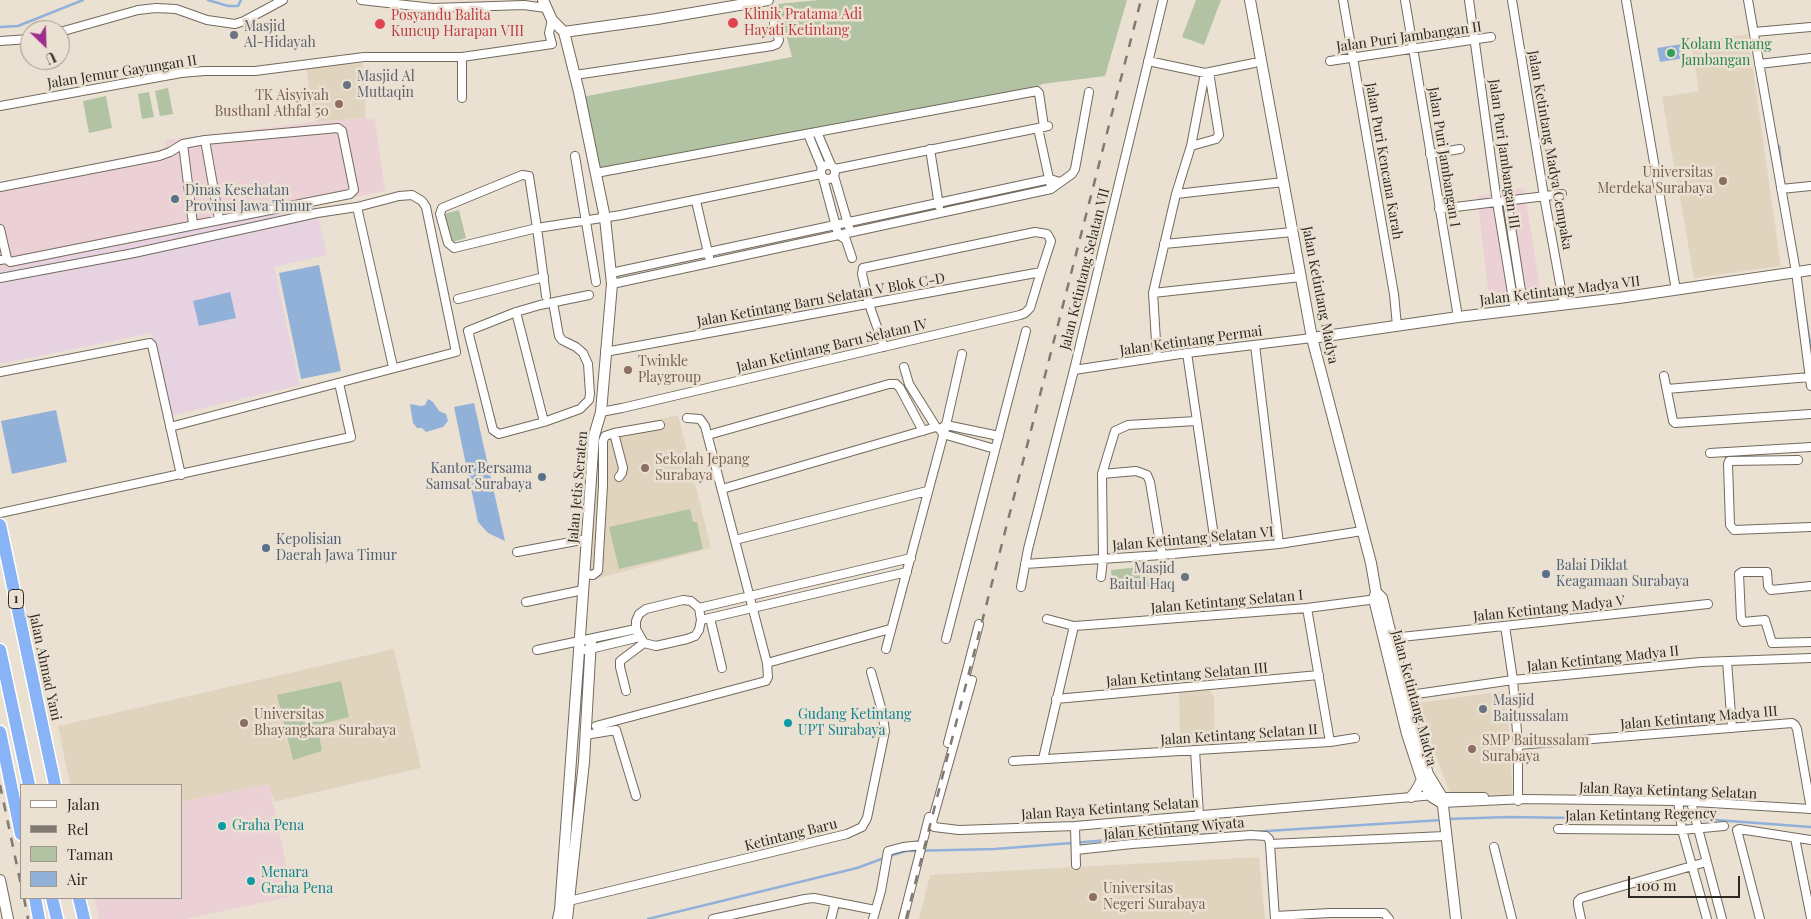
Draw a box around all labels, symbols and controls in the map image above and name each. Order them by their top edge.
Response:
place label: Klinik Pratama Adi Hayati Ketintang [744,7,862,40]
place label: Posyandu Balita Kuncup Harapan VIII [391,8,524,40]
marker: Klinik Pratama Adi Hayati Ketintang [726,16,740,30]
marker: Posyandu Balita Kuncup Harapan VIII [373,17,387,31]
street label: Jalan Puri Jambangan II [1335,18,1483,56]
place label: Masjid Al-Hidayah [244,19,316,52]
north arrow [20,20,70,70]
marker: Masjid Al-Hidayah [228,29,240,41]
place label: Kolam Renang Jambangan [1681,37,1772,70]
marker: Kolam Renang Jambangan [1665,47,1677,59]
text: U [43,48,59,69]
street label: Jalan Ketintang Madya Cempaka [1524,49,1576,251]
street label: Jalan Jemur Gayungan II [46,52,198,92]
place label: Masjid Al Muttaqin [357,69,415,102]
street label: Jalan Puri Jambangan III [1485,78,1523,230]
marker: Masjid Al Muttaqin [341,79,353,91]
street label: Jalan Puri Kencana Karah [1362,81,1406,241]
street label: Jalan Puri Jambangan I [1425,86,1463,228]
place label: TK Aisyiyah Busthanl Athfal 50 [215,88,329,120]
marker: TK Aisyiyah Busthanl Athfal 50 [333,98,345,110]
place label: Universitas Merdeka Surabaya [1597,165,1713,198]
marker: Universitas Merdeka Surabaya [1717,175,1729,187]
place label: Dinas Kesehatan Provinsi Jawa Timur [185,183,312,216]
street label: Jalan Ketintang Selatan VII [1057,186,1113,352]
marker: Dinas Kesehatan Provinsi Jawa Timur [169,193,181,205]
street label: Jalan Ketintang Madya [1298,225,1342,365]
street label: Jalan Ketintang Baru Selatan V Blok C-D [696,270,946,330]
street label: Jalan Ketintang Madya VII [1479,273,1641,309]
street label: Jalan Ketintang Baru Selatan IV [735,316,929,376]
street label: Jalan Ketintang Permai [1119,323,1263,359]
place label: Twinkle Playgroup [638,354,701,387]
marker: Twinkle Playgroup [622,364,634,376]
street label: Jalan Jetis Seraten [565,430,591,544]
place label: Sekolah Jepang Surabaya [655,452,749,484]
place label: Kantor Bersama Samsat Surabaya [426,461,532,494]
marker: Sekolah Jepang Surabaya [639,462,651,474]
marker: Kantor Bersama Samsat Surabaya [536,471,548,483]
street label: Jalan Ketintang Selatan VI [1112,524,1274,554]
place label: Kepolisian Daerah Jawa Timur [276,532,397,564]
marker: Kepolisian Daerah Jawa Timur [260,542,272,554]
place label: Balai Diklat Keagamaan Surabaya [1556,558,1689,590]
place label: Masjid Baitul Haq [1109,561,1175,594]
marker: Balai Diklat Keagamaan Surabaya [1540,568,1552,580]
marker: Masjid Baitul Haq [1179,571,1191,583]
street label: Jalan Ketintang Selatan I [1150,587,1304,617]
road number: 1 [8,590,24,608]
street label: Jalan Ketintang Madya V [1472,593,1626,625]
street label: Jalan Ahmad Yani [25,612,65,722]
street label: Jalan Ketintang Madya [1388,628,1440,768]
street label: Jalan Ketintang Madya II [1526,643,1680,675]
street label: Jalan Ketintang Selatan III [1105,660,1269,690]
place label: Masjid Baitussalam [1493,693,1569,726]
marker: Masjid Baitussalam [1477,703,1489,715]
street label: Jalan Ketintang Madya III [1620,703,1778,733]
place label: Universitas Bhayangkara Surabaya [254,707,396,740]
place label: Gudang Ketintang UPT Surabaya [798,707,911,740]
marker: Universitas Bhayangkara Surabaya [238,717,250,729]
marker: Gudang Ketintang UPT Surabaya [782,717,794,729]
street label: Jalan Ketintang Selatan II [1160,721,1318,749]
place label: SMP Baitussalam Surabaya [1482,733,1589,766]
marker: SMP Baitussalam Surabaya [1466,743,1478,755]
street label: Jalan Raya Ketintang Selatan [1579,779,1757,803]
legend [20,784,182,899]
text: Jalan [67,794,100,814]
street label: Jalan Raya Ketintang Selatan [1021,794,1199,824]
street label: Jalan Ketintang Regency [1565,805,1717,825]
street label: Jalan Ketintang Wiyata [1103,814,1245,844]
street label: Ketintang Baru [743,815,839,855]
place label: Graha Pena [232,818,304,834]
text: Rel [67,819,89,839]
marker: Graha Pena [216,820,228,832]
text: Taman [67,844,113,864]
place label: Menara Graha Pena [261,865,333,898]
scale bar [1631,866,1744,898]
text: Air [67,869,88,889]
marker: Menara Graha Pena [245,875,257,887]
text: 100 m [1636,875,1677,895]
place label: Universitas Negeri Surabaya [1103,881,1205,914]
marker: Universitas Negeri Surabaya [1087,891,1099,903]

